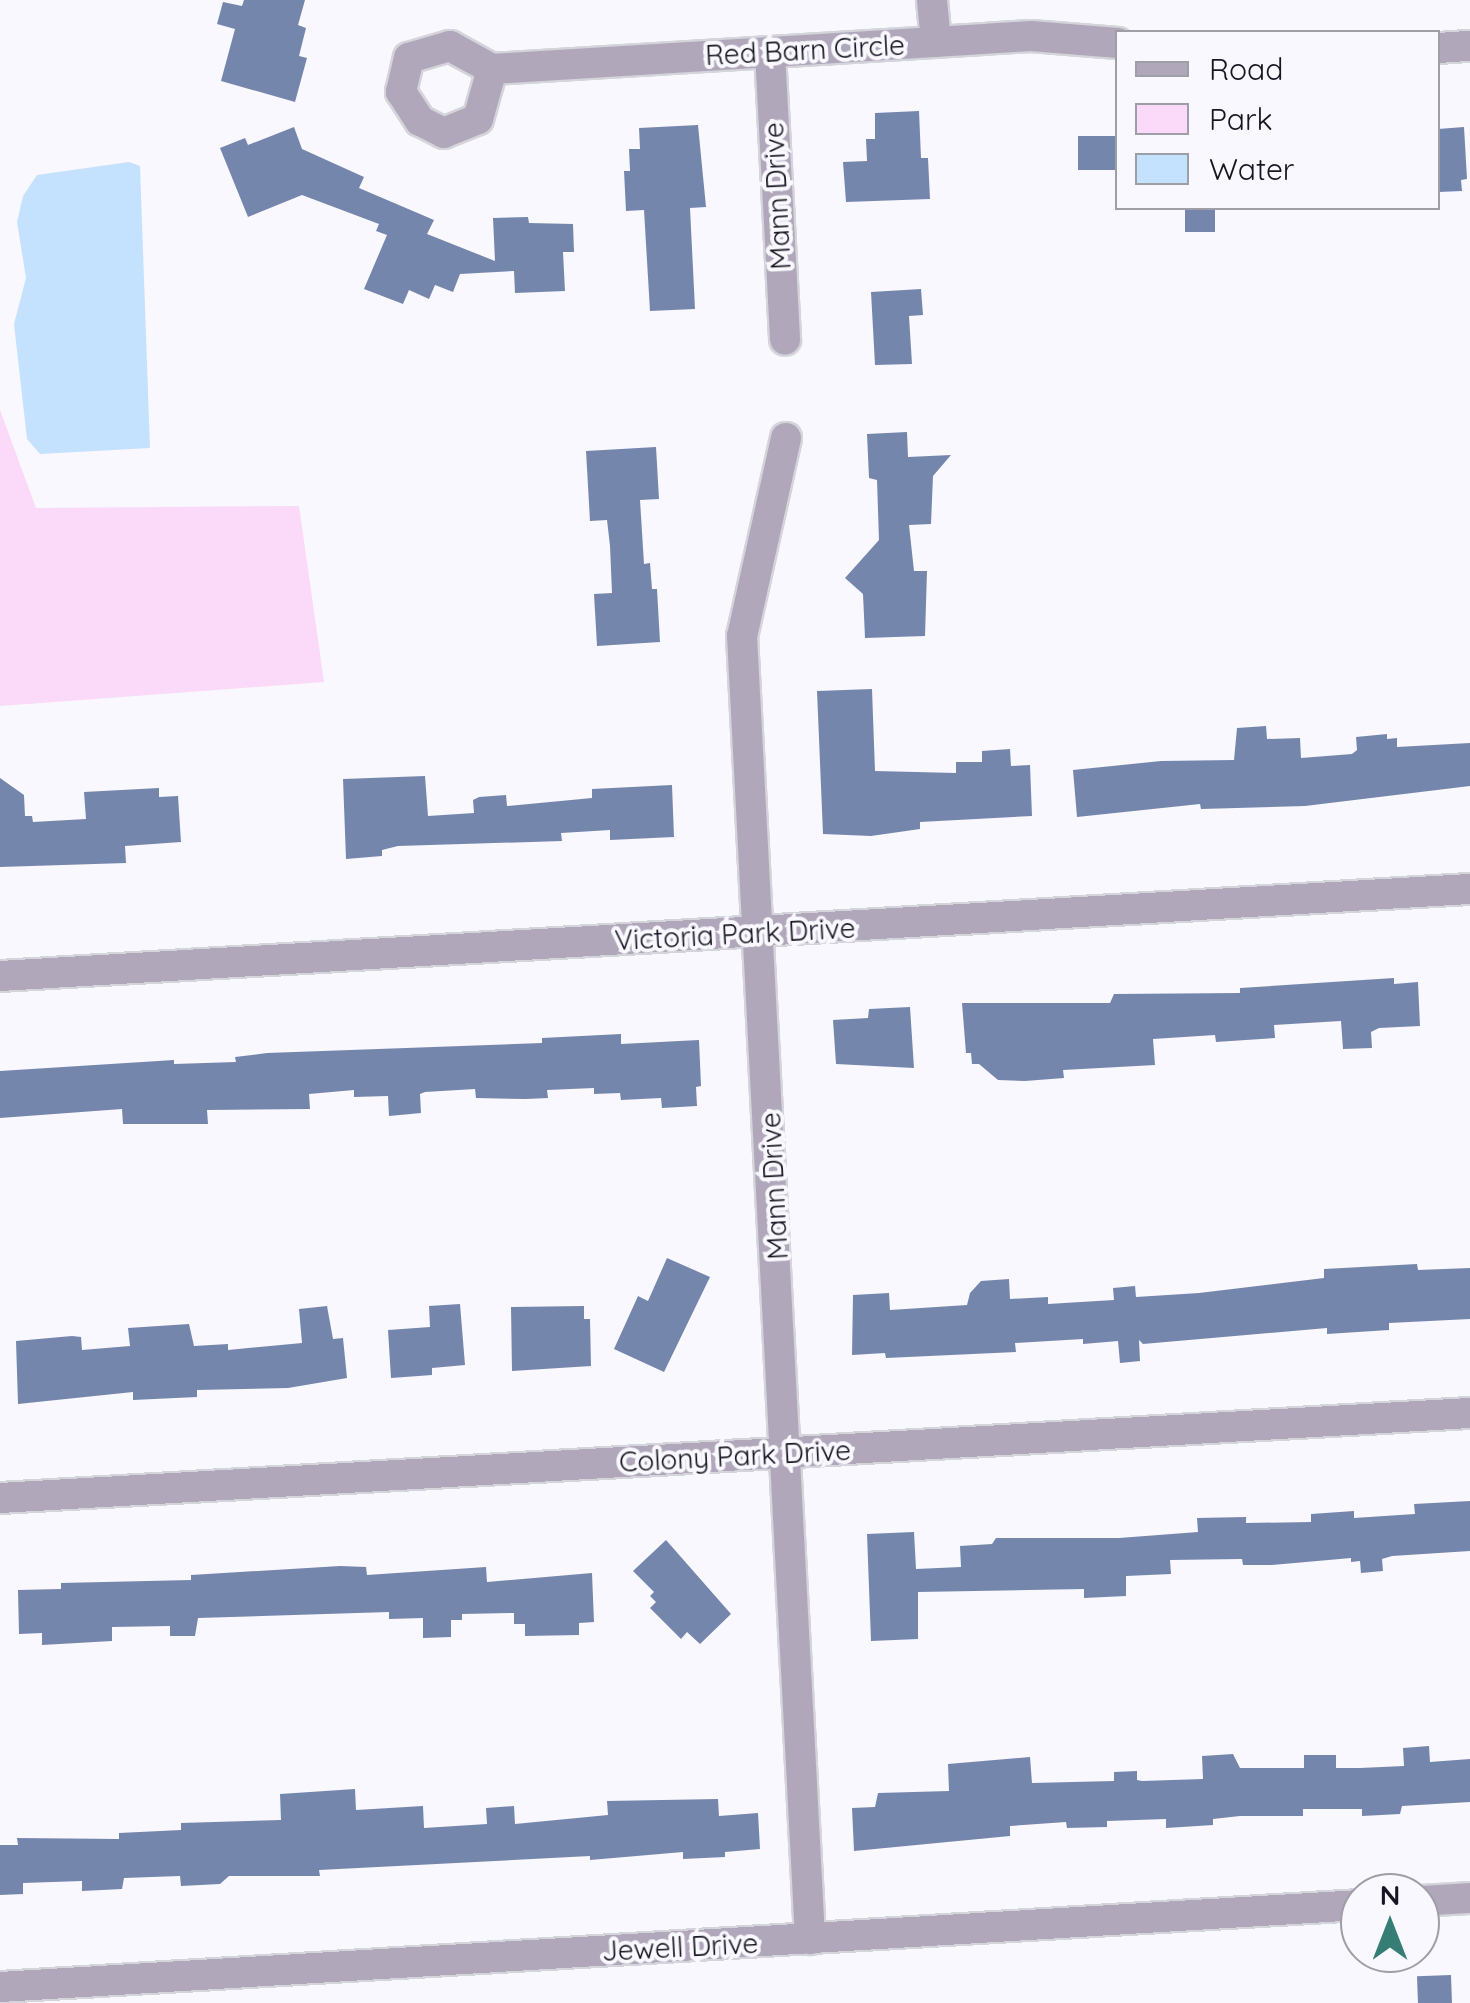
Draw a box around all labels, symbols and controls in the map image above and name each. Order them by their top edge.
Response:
street label: Red Barn Circle [704,28,906,72]
legend [1115,30,1440,210]
text: Road [1209,50,1283,88]
text: Park [1209,100,1273,138]
street label: Mann Drive [756,121,798,271]
text: Water [1209,150,1294,188]
street label: Victoria Park Drive [614,911,856,957]
street label: Mann Drive [753,1111,795,1261]
street label: Colony Park Drive [618,1433,852,1479]
north arrow [1340,1873,1440,1973]
text: N [1380,1877,1400,1912]
street label: Jewell Drive [601,1926,759,1968]

